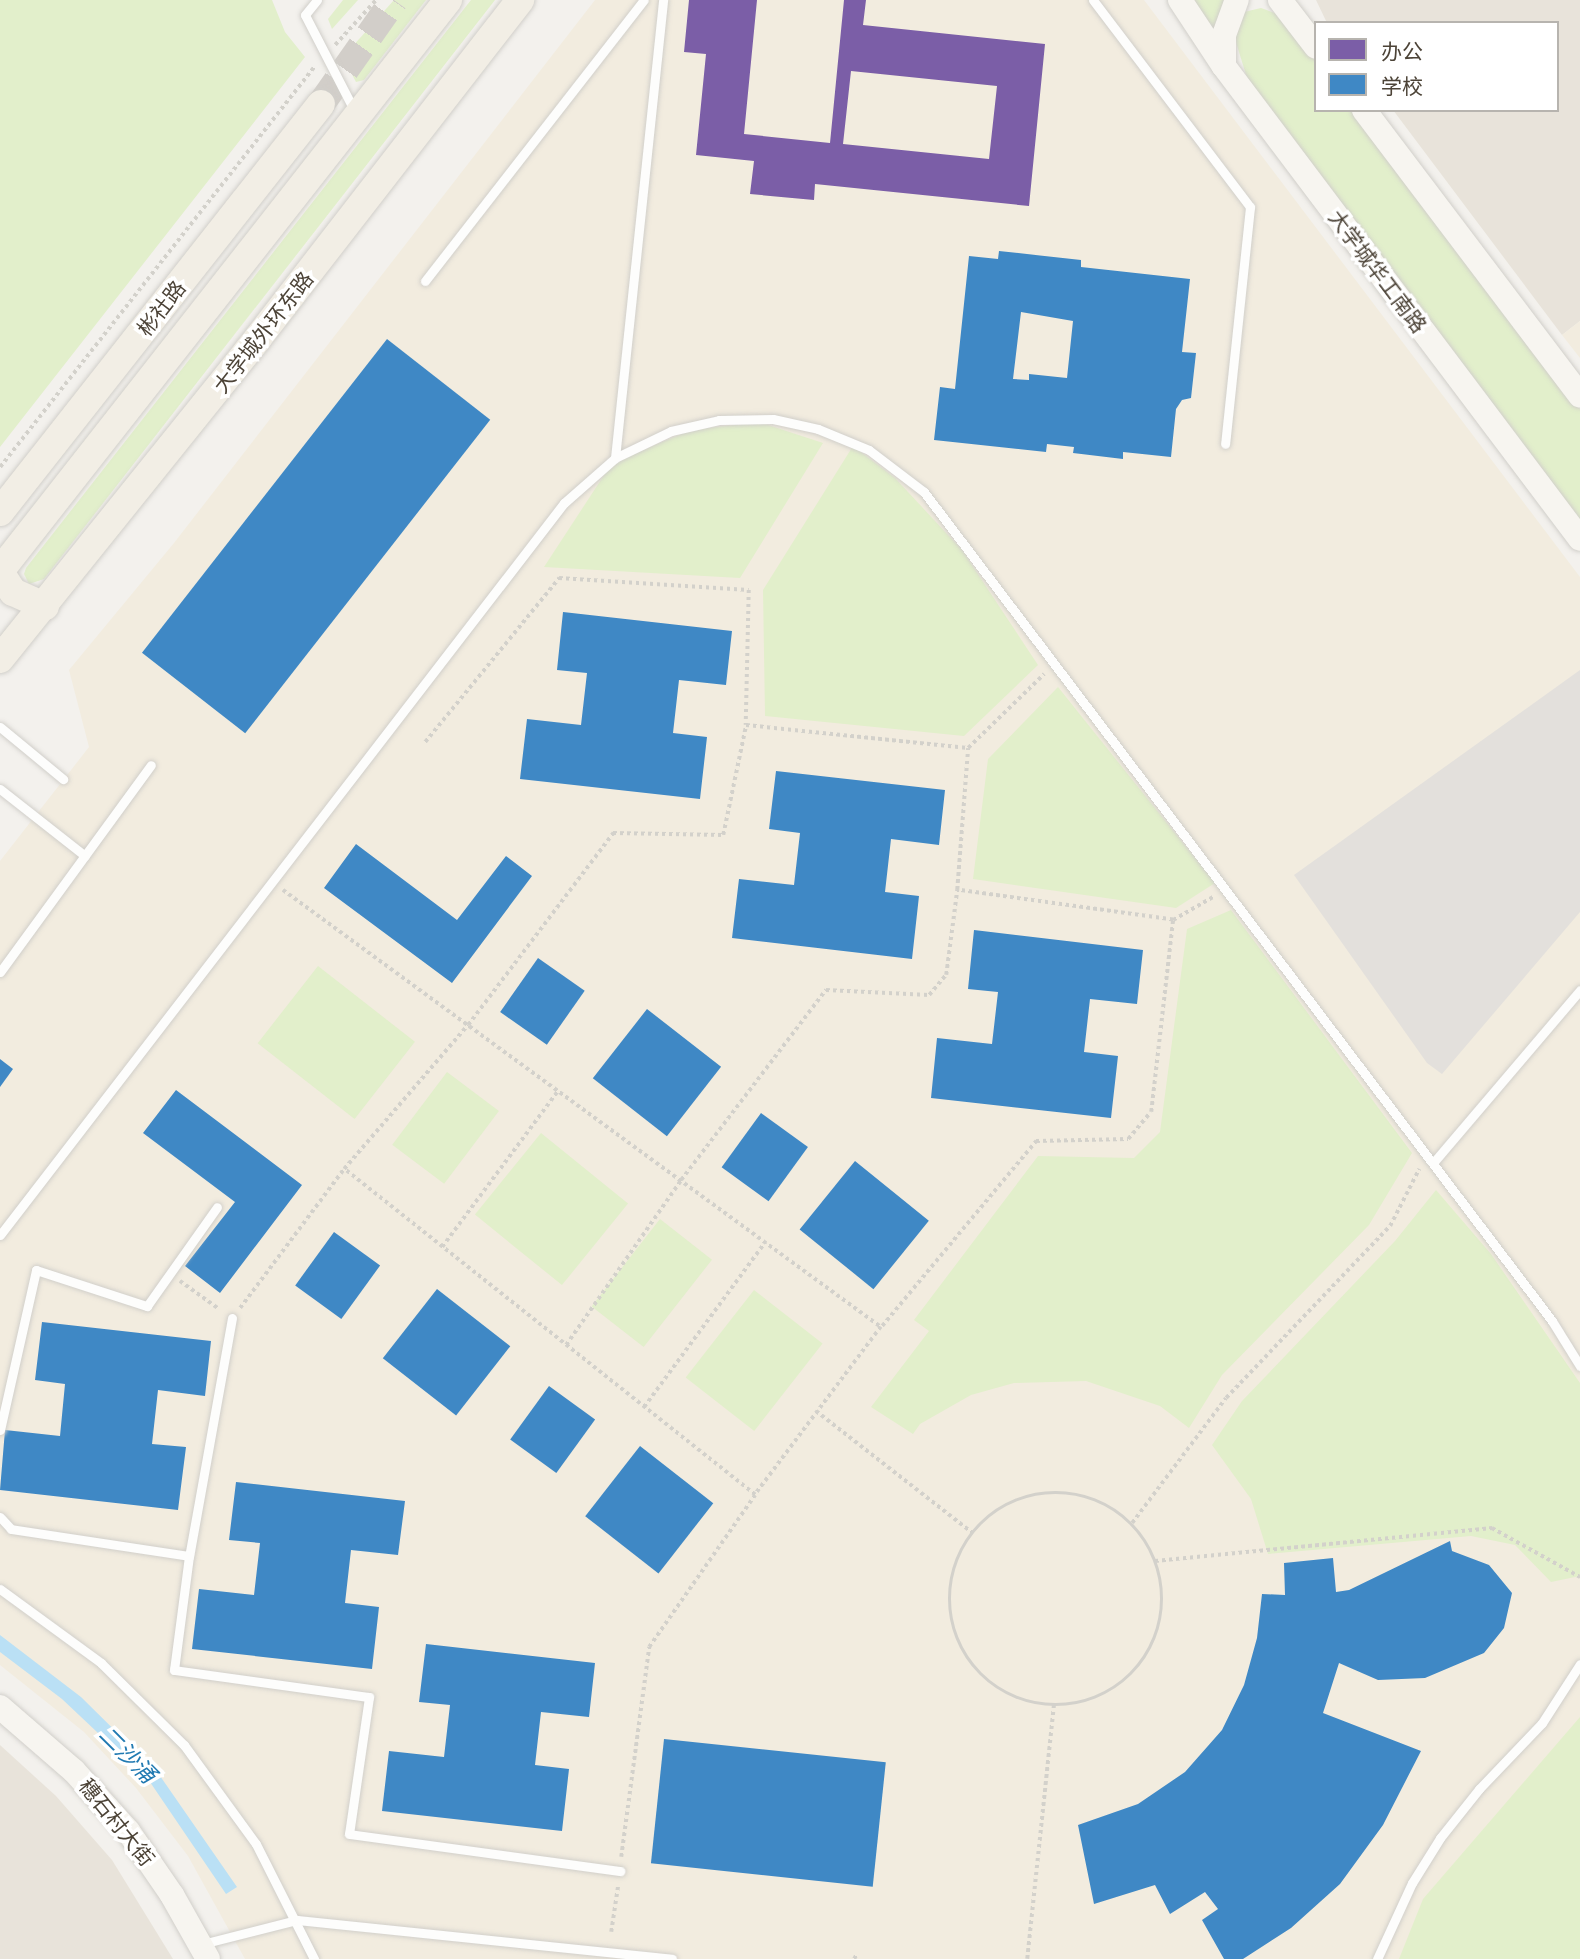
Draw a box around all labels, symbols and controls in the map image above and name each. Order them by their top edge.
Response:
legend [1314,21,1559,112]
text: 办公 [1381,38,1423,63]
text: 学校 [1381,73,1423,98]
street label: 大学城华工南路 [1324,205,1432,337]
street label: 大学城外环东路 [208,266,318,398]
street label: 彬社路 [132,275,190,341]
water label: 二沙涌 [94,1720,162,1788]
street label: 穗石村大街 [74,1773,160,1871]

